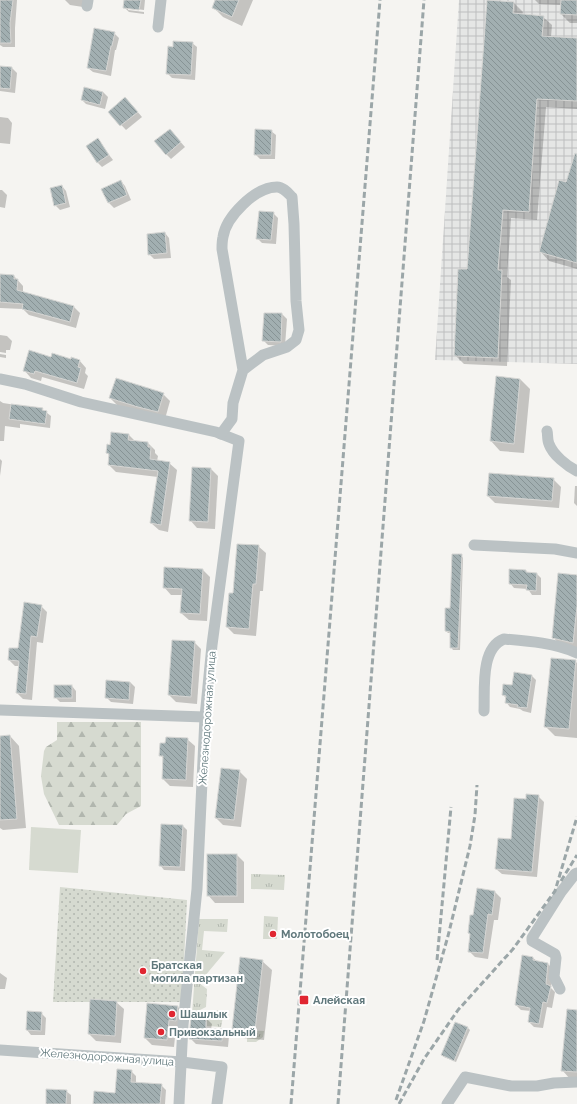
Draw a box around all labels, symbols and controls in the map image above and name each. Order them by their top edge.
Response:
street label: Железнодорожная улица [196,651,219,786]
place label: Молотобоец [281,928,350,941]
marker: Молотобоец [268,929,278,939]
place label: Братская могила партизан [151,959,243,985]
marker: Братская могила партизан [138,966,148,976]
marker: Алейская [298,994,310,1006]
place label: Алейская [313,994,365,1007]
place label: Шашлык [180,1008,229,1021]
marker: Шашлык [167,1009,177,1019]
place label: Привокзальный [169,1026,256,1039]
marker: Привокзальный [156,1027,166,1037]
street label: Железнодорожная улица [39,1046,174,1069]

